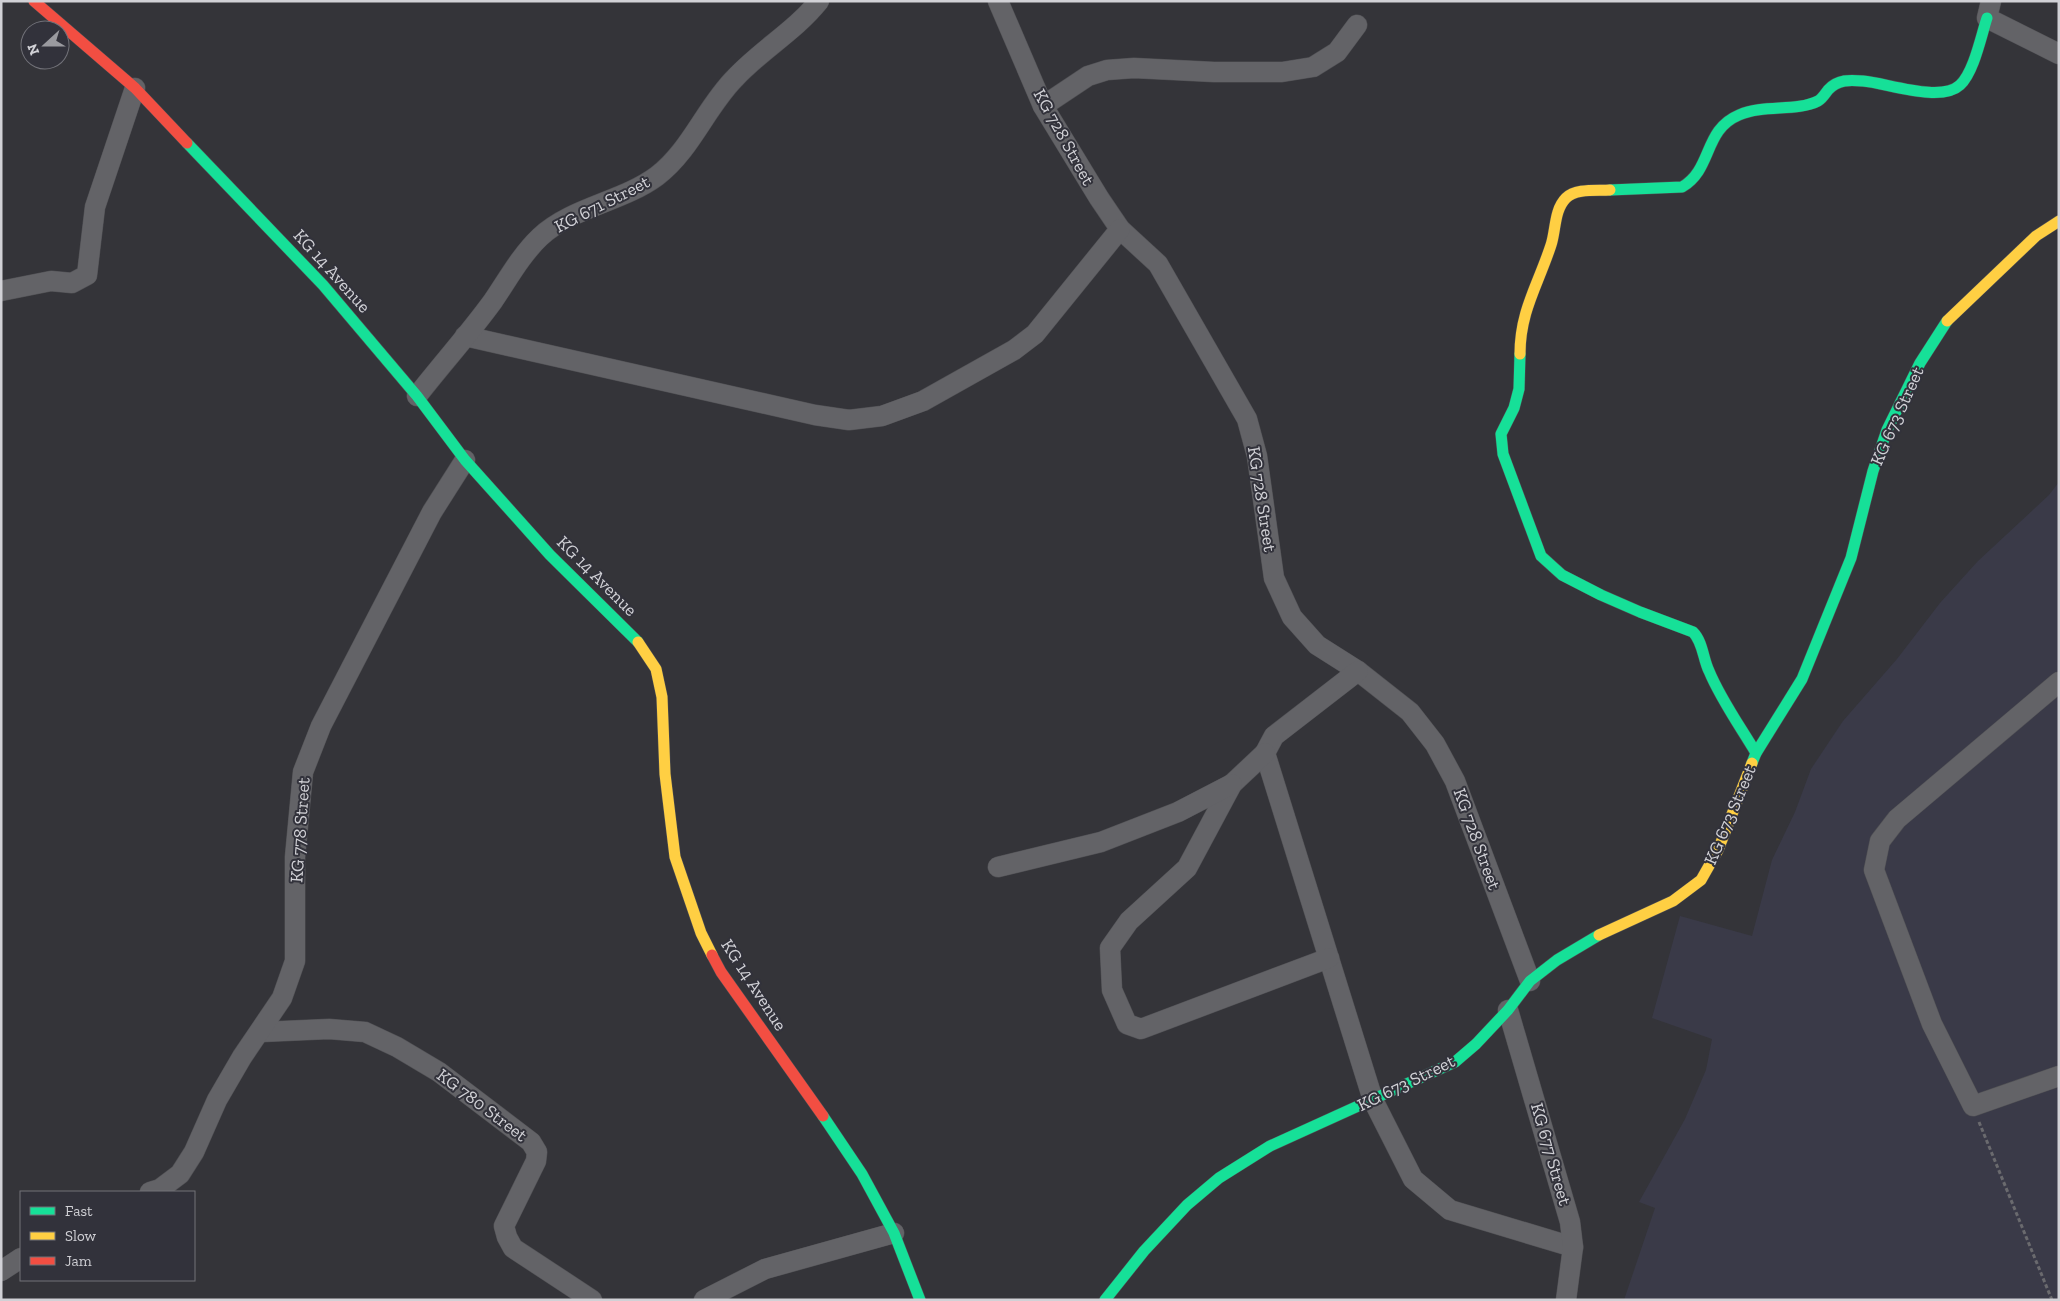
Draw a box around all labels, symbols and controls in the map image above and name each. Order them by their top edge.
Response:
north arrow [20,20,70,70]
text: N [23,41,43,57]
street label: KG 728 Street [1029,85,1100,189]
street label: KG 671 Street [551,170,654,237]
street label: KG 14 Avenue [289,225,375,317]
street label: KG 673 Street [1865,363,1929,469]
street label: KG 728 Street [1243,445,1281,554]
street label: KG 14 Avenue [552,531,642,621]
street label: KG 673 Street [1699,762,1761,868]
street label: KG 778 Street [285,776,315,883]
street label: KG 728 Street [1448,785,1506,893]
street label: KG 14 Avenue [716,935,792,1035]
street label: KG 673 Street [1354,1050,1459,1116]
street label: KG 780 Street [432,1064,532,1146]
street label: KG 677 Street [1526,1100,1576,1208]
legend [20,1191,195,1281]
text: Fast [65,1202,93,1220]
text: Slow [65,1227,97,1245]
text: Jam [65,1252,92,1270]

